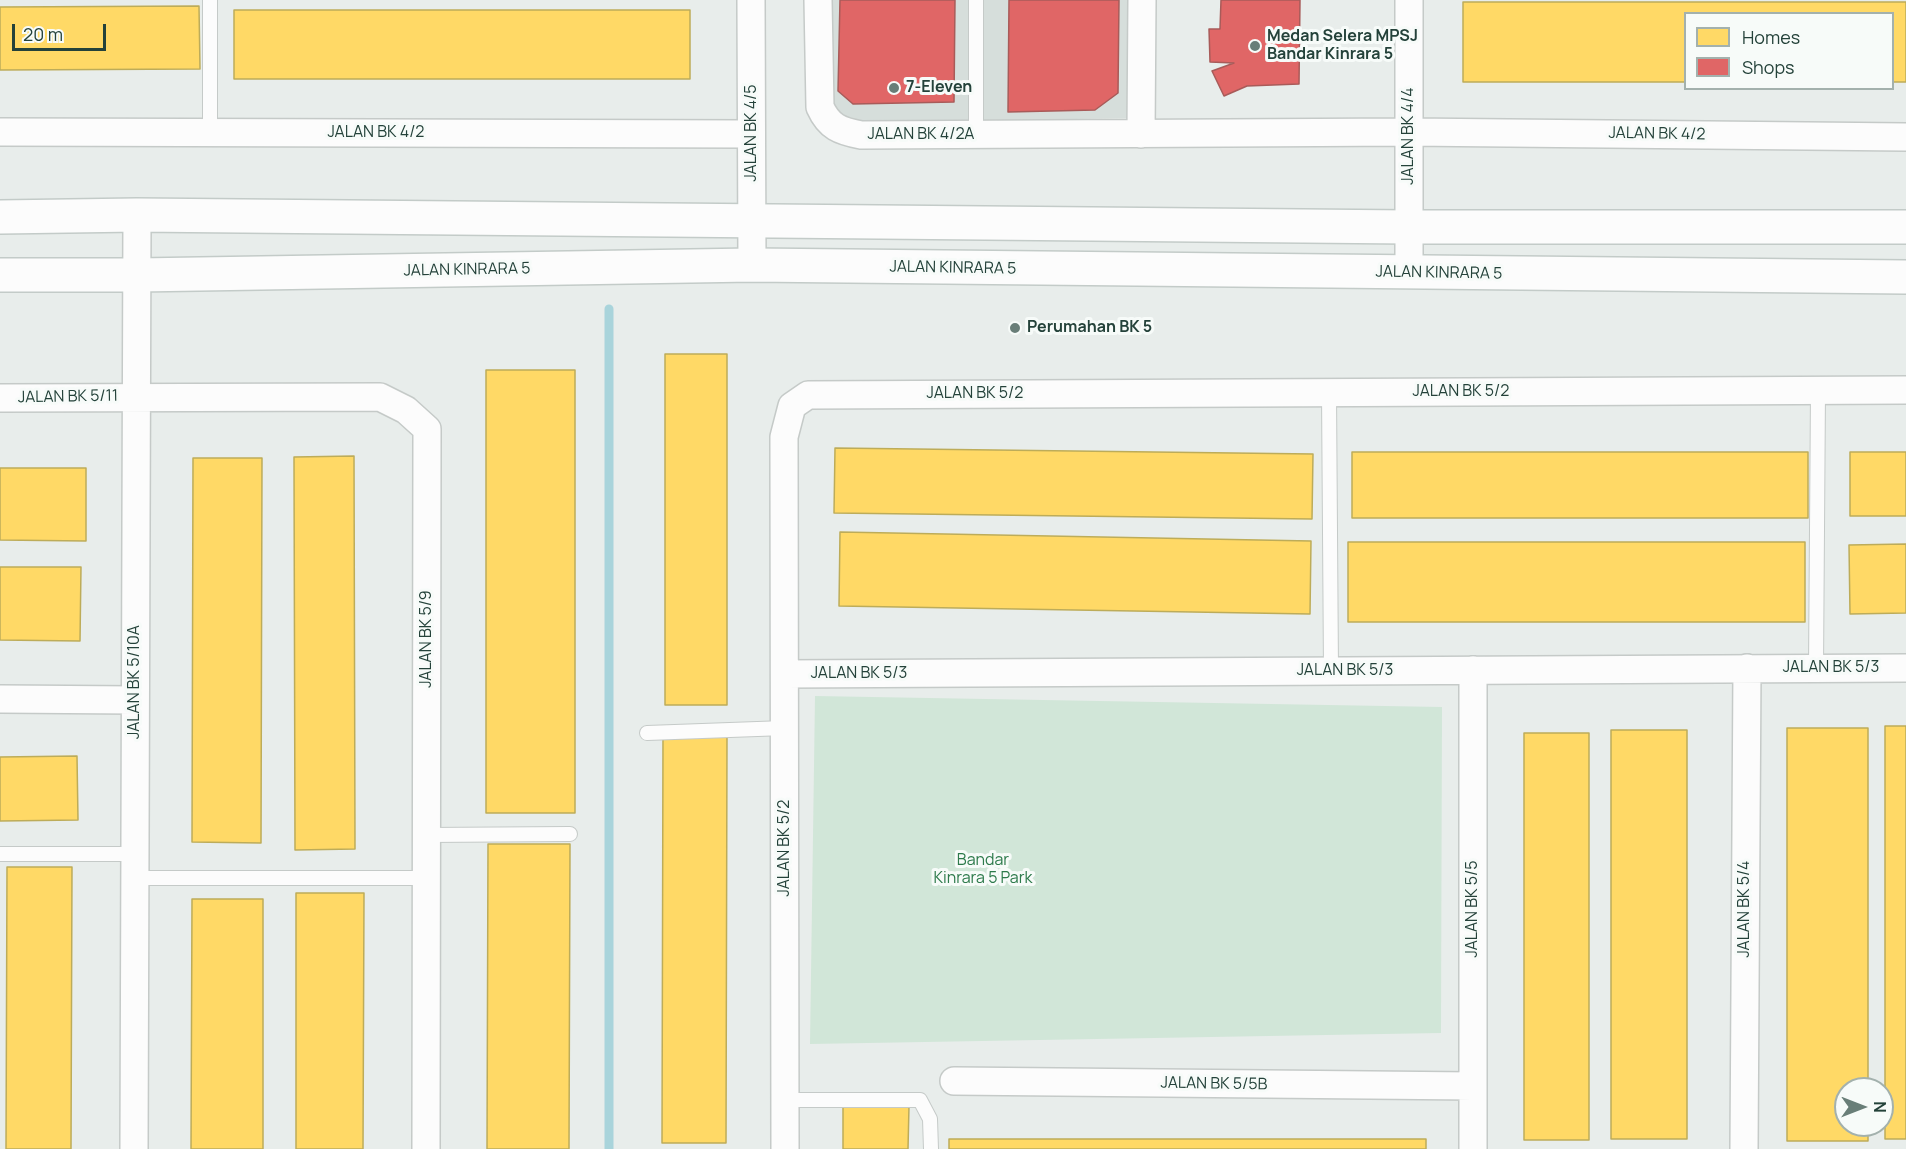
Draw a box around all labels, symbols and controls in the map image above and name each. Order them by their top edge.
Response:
scale bar [15,12,110,50]
legend [1684,12,1894,90]
text: 20 m [23,22,63,46]
text: Homes [1742,25,1800,49]
place label: Medan Selera MPSJ Bandar Kinrara 5 [1267,27,1418,65]
marker: Medan Selera MPSJ Bandar Kinrara 5 [1248,39,1262,53]
text: Shops [1742,55,1794,79]
place label: 7-Eleven [906,78,972,98]
marker: 7-Eleven [887,81,901,95]
street label: JALAN BK 4/5 [742,84,762,182]
street label: JALAN BK 4/4 [1399,87,1419,185]
street label: JALAN BK 4/2 [328,123,424,143]
street label: JALAN BK 4/2 [1608,124,1706,144]
street label: JALAN BK 4/2A [868,125,974,145]
street label: JALAN KINRARA 5 [889,257,1017,279]
street label: JALAN KINRARA 5 [403,259,531,281]
street label: JALAN KINRARA 5 [1375,262,1503,284]
place label: Perumahan BK 5 [1027,318,1152,338]
marker: Perumahan BK 5 [1008,321,1022,335]
street label: JALAN BK 5/2 [1413,382,1509,402]
street label: JALAN BK 5/2 [927,384,1023,404]
street label: JALAN BK 5/11 [18,387,118,407]
street label: JALAN BK 5/9 [417,590,437,688]
street label: JALAN BK 5/10A [125,625,145,739]
street label: JALAN BK 5/3 [1783,658,1879,678]
street label: JALAN BK 5/3 [1297,661,1393,681]
street label: JALAN BK 5/3 [811,664,907,684]
street label: JALAN BK 5/2 [775,800,795,896]
park label: Bandar Kinrara 5 Park [934,851,1032,889]
street label: JALAN BK 5/4 [1735,860,1755,958]
street label: JALAN BK 5/5 [1463,861,1483,957]
street label: JALAN BK 5/5B [1161,1073,1267,1095]
north arrow [1834,1077,1894,1137]
text: N [1869,1101,1891,1113]

